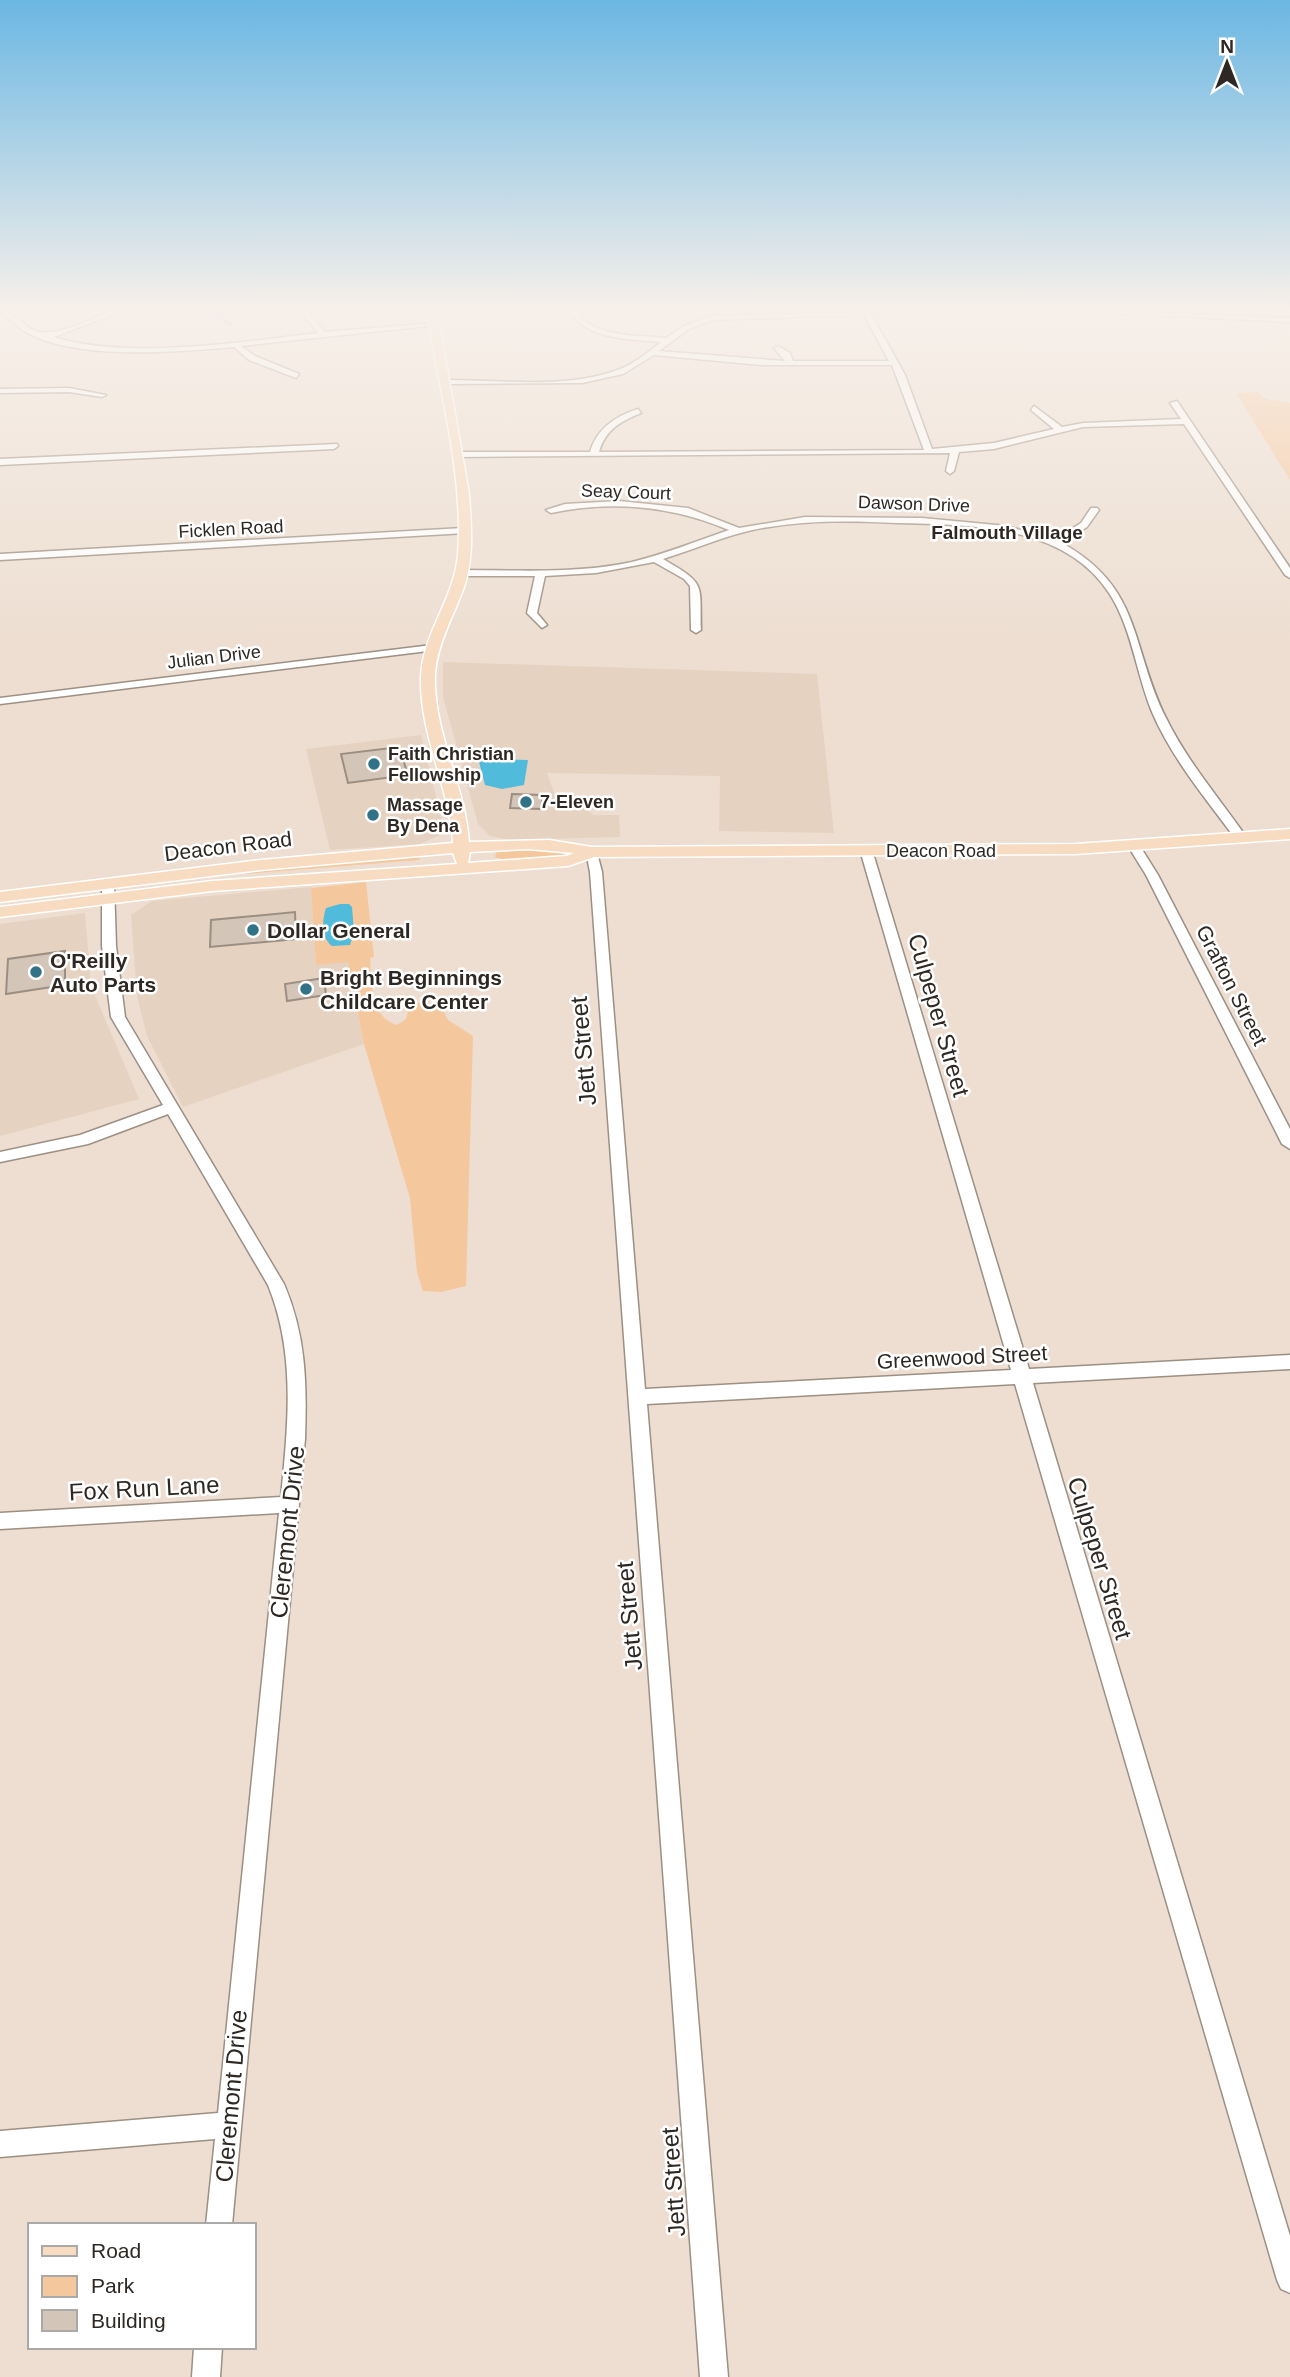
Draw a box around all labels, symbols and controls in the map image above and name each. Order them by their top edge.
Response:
north arrow [1192,28,1262,98]
text: N [1220,36,1234,57]
street label: Seay Court [581,480,671,504]
street label: Dawson Drive [858,492,970,516]
street label: Ficklen Road [178,516,284,542]
district label: Falmouth Village [931,522,1083,543]
street label: Julian Drive [166,641,262,673]
place label: Faith Christian Fellowship [388,744,514,785]
marker: Faith Christian Fellowship [366,756,382,772]
place label: 7-Eleven [540,792,614,812]
marker: 7-Eleven [518,794,534,810]
place label: Massage By Dena [387,795,463,836]
marker: Massage By Dena [365,807,381,823]
street label: Deacon Road [163,827,293,865]
street label: Deacon Road [886,841,996,861]
place label: Dollar General [267,919,411,942]
street label: Grafton Street [1192,921,1272,1049]
marker: Dollar General [245,922,261,938]
street label: Culpeper Street [903,930,975,1100]
place label: O'Reilly Auto Parts [50,949,156,996]
marker: O'Reilly Auto Parts [28,964,44,980]
place label: Bright Beginnings Childcare Center [320,966,502,1013]
marker: Bright Beginnings Childcare Center [298,981,314,997]
street label: Jett Street [565,995,601,1107]
street label: Greenwood Street [876,1341,1048,1373]
street label: Cleremont Drive [265,1444,309,1620]
street label: Fox Run Lane [68,1471,220,1505]
street label: Culpeper Street [1063,1474,1138,1643]
street label: Jett Street [611,1560,647,1672]
street label: Cleremont Drive [210,2008,252,2184]
street label: Jett Street [656,2126,690,2238]
legend [28,2223,256,2349]
text: Road [91,2239,141,2262]
text: Park [91,2274,135,2297]
text: Building [91,2309,166,2332]

